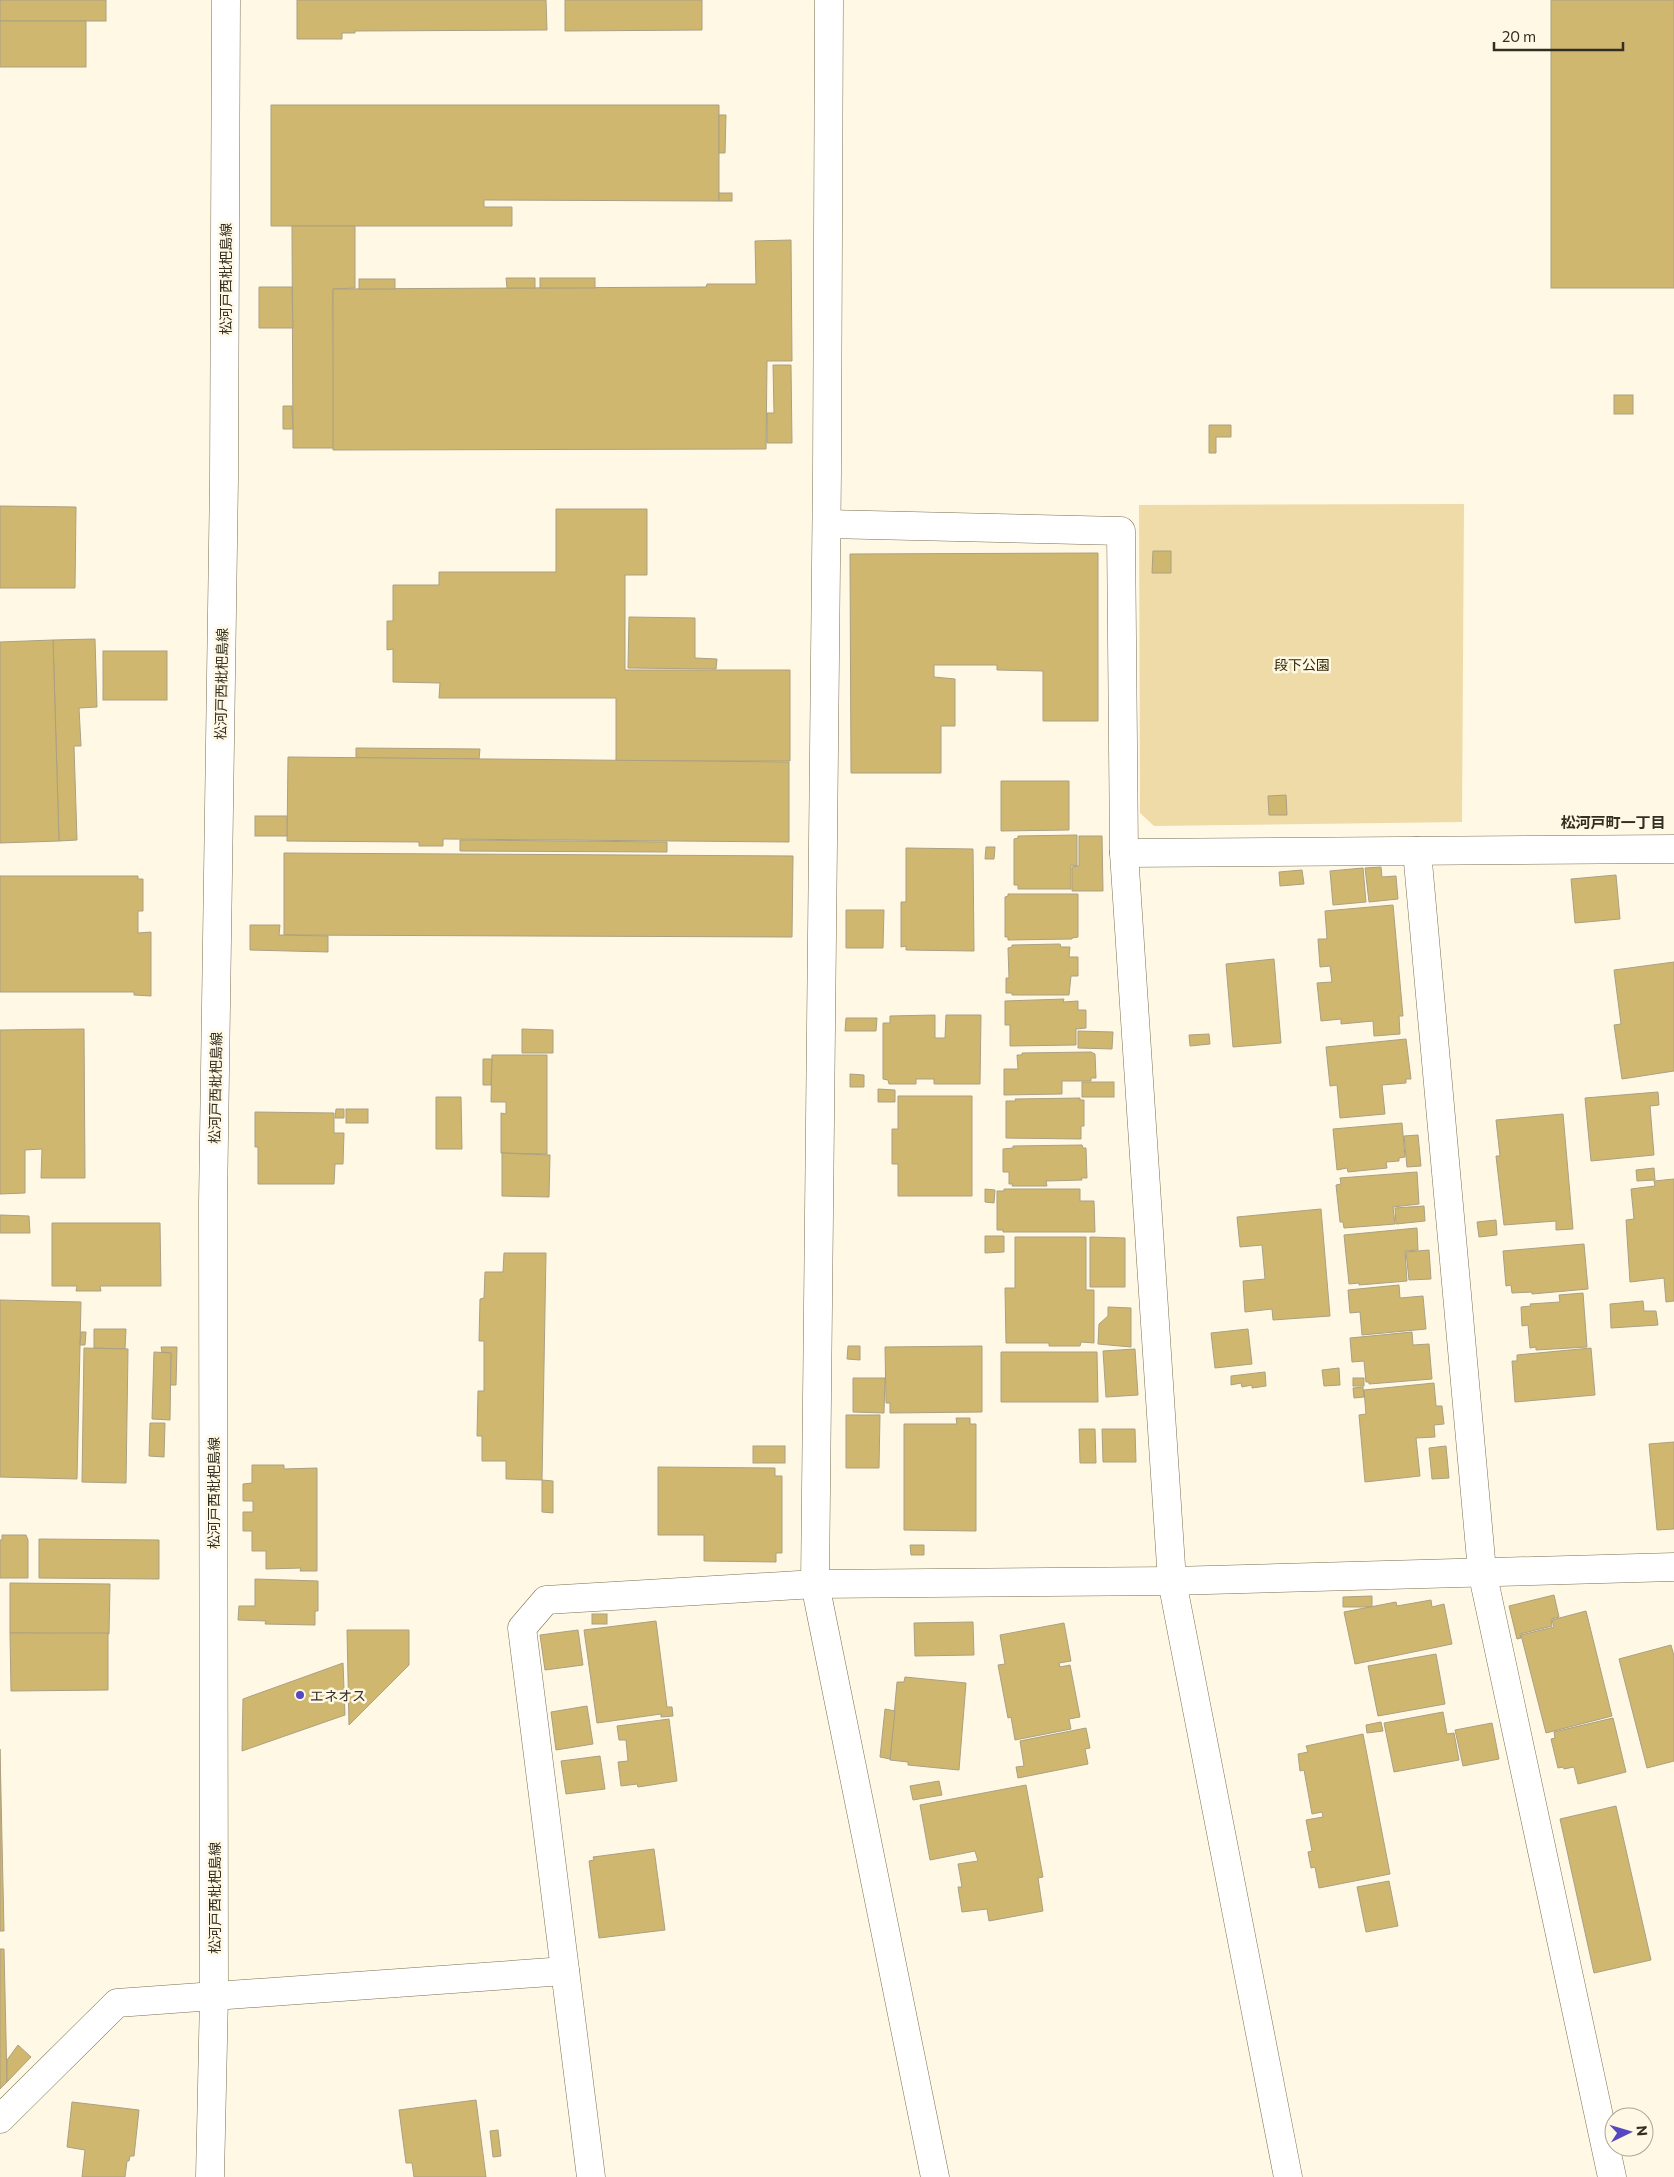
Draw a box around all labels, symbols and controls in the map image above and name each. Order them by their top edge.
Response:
scale bar [1494,20,1623,52]
text: 20 m [1502,27,1536,45]
street label: 松河戸西枇杷島線 [217,223,234,335]
street label: 松河戸西枇杷島線 [212,628,230,740]
park label: 段下公園 [1274,656,1330,673]
district label: 松河戸町一丁目 [1560,813,1666,831]
street label: 松河戸西枇杷島線 [206,1032,224,1144]
street label: 松河戸西枇杷島線 [205,1437,222,1549]
place label: エネオス [310,1687,366,1704]
marker: エネオス [294,1689,306,1701]
street label: 松河戸西枇杷島線 [206,1842,223,1954]
north arrow [1604,2107,1654,2157]
text: N [1634,2125,1651,2137]

